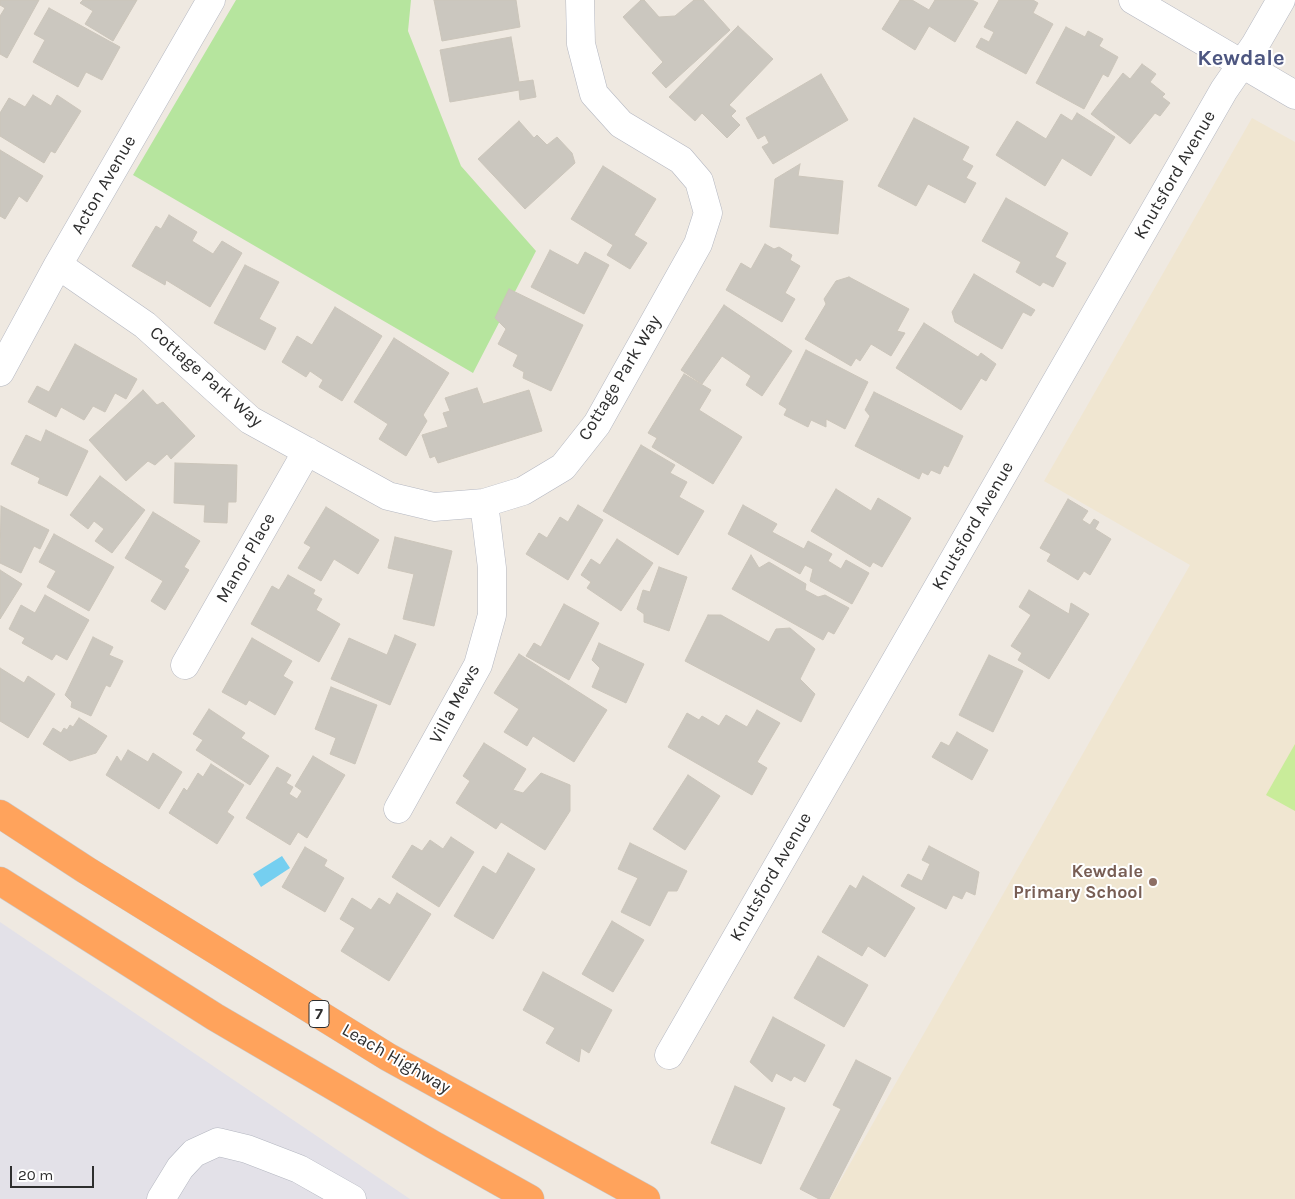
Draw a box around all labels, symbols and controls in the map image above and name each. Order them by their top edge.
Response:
district label: Kewdale [1197,46,1285,72]
street label: Knutsford Avenue [1129,107,1221,243]
street label: Acton Avenue [67,132,141,238]
street label: Cottage Park Way [574,311,666,445]
street label: Cottage Park Way [145,322,267,432]
street label: Knutsford Avenue [927,458,1019,594]
street label: Manor Place [212,509,280,607]
street label: Villa Mews [425,661,485,747]
street label: Knutsford Avenue [725,809,817,945]
place label: Kewdale Primary School [1013,861,1143,904]
marker: Kewdale Primary School [1147,876,1159,888]
road number: 7 [309,1001,329,1028]
street label: Leach Highway [338,1019,454,1099]
scale bar [12,1156,96,1188]
text: 20 m [18,1166,53,1184]

